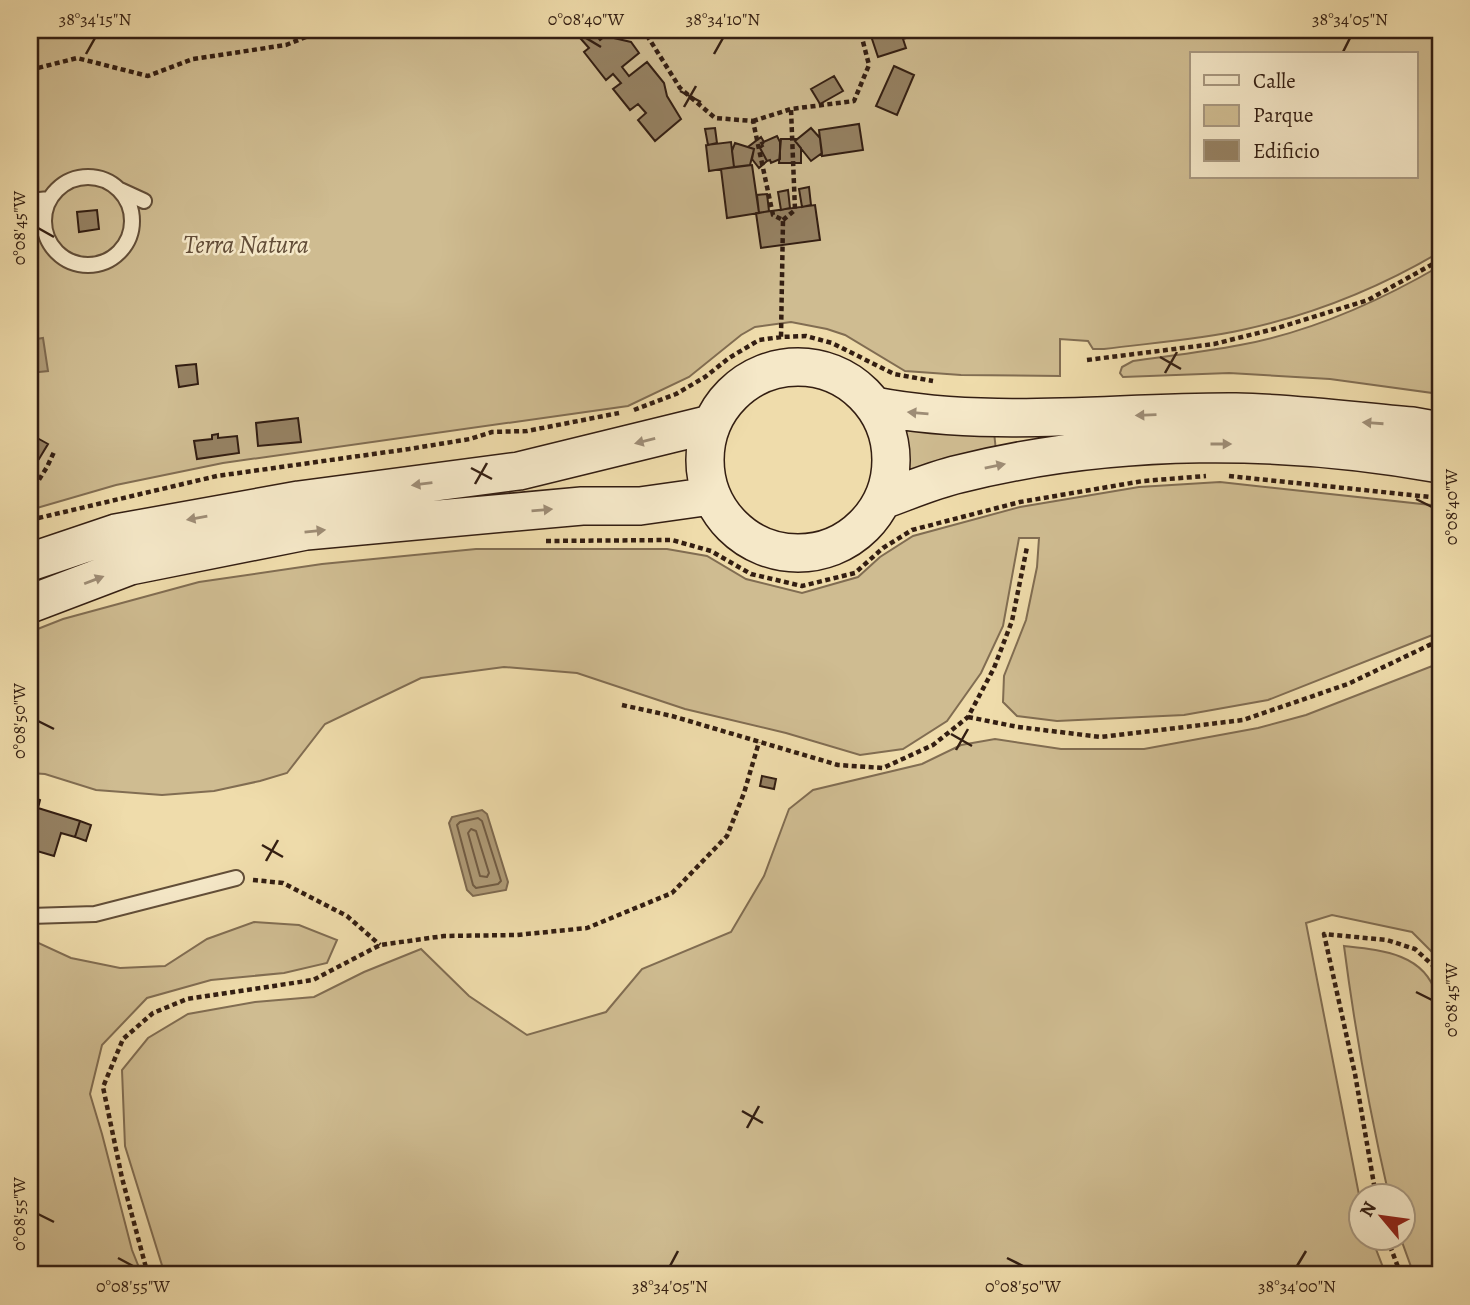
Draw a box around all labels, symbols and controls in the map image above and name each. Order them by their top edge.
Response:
text: 38°34'15"N [59,7,131,31]
text: 0°08'40"W [548,7,624,31]
text: 38°34'10"N [686,7,760,31]
text: 38°34'05"N [1312,7,1388,31]
legend [1190,52,1418,178]
text: Calle [1253,67,1296,95]
text: Parque [1253,101,1313,129]
text: Edificio [1253,137,1320,165]
text: 0°08'45"W [7,191,31,265]
park label: Terra Natura [183,227,309,262]
one-way arrow [907,407,929,418]
one-way arrow [1134,409,1156,420]
one-way arrow [1361,417,1383,428]
one-way arrow [634,436,656,447]
one-way arrow [1210,438,1232,450]
one-way arrow [984,460,1006,471]
text: 0°08'40"W [1439,469,1463,545]
one-way arrow [411,478,433,489]
one-way arrow [531,504,553,515]
one-way arrow [186,513,208,524]
one-way arrow [304,525,326,536]
one-way arrow [83,574,104,585]
text: 0°08'50"W [7,683,31,759]
text: 0°08'45"W [1439,963,1463,1037]
text: 0°08'55"W [7,1177,31,1251]
north arrow [1348,1182,1418,1252]
text: N [1353,1197,1383,1222]
text: 0°08'55"W [96,1274,170,1298]
text: 38°34'05"N [632,1274,708,1298]
text: 0°08'50"W [985,1274,1061,1298]
text: 38°34'00"N [1258,1274,1336,1298]

